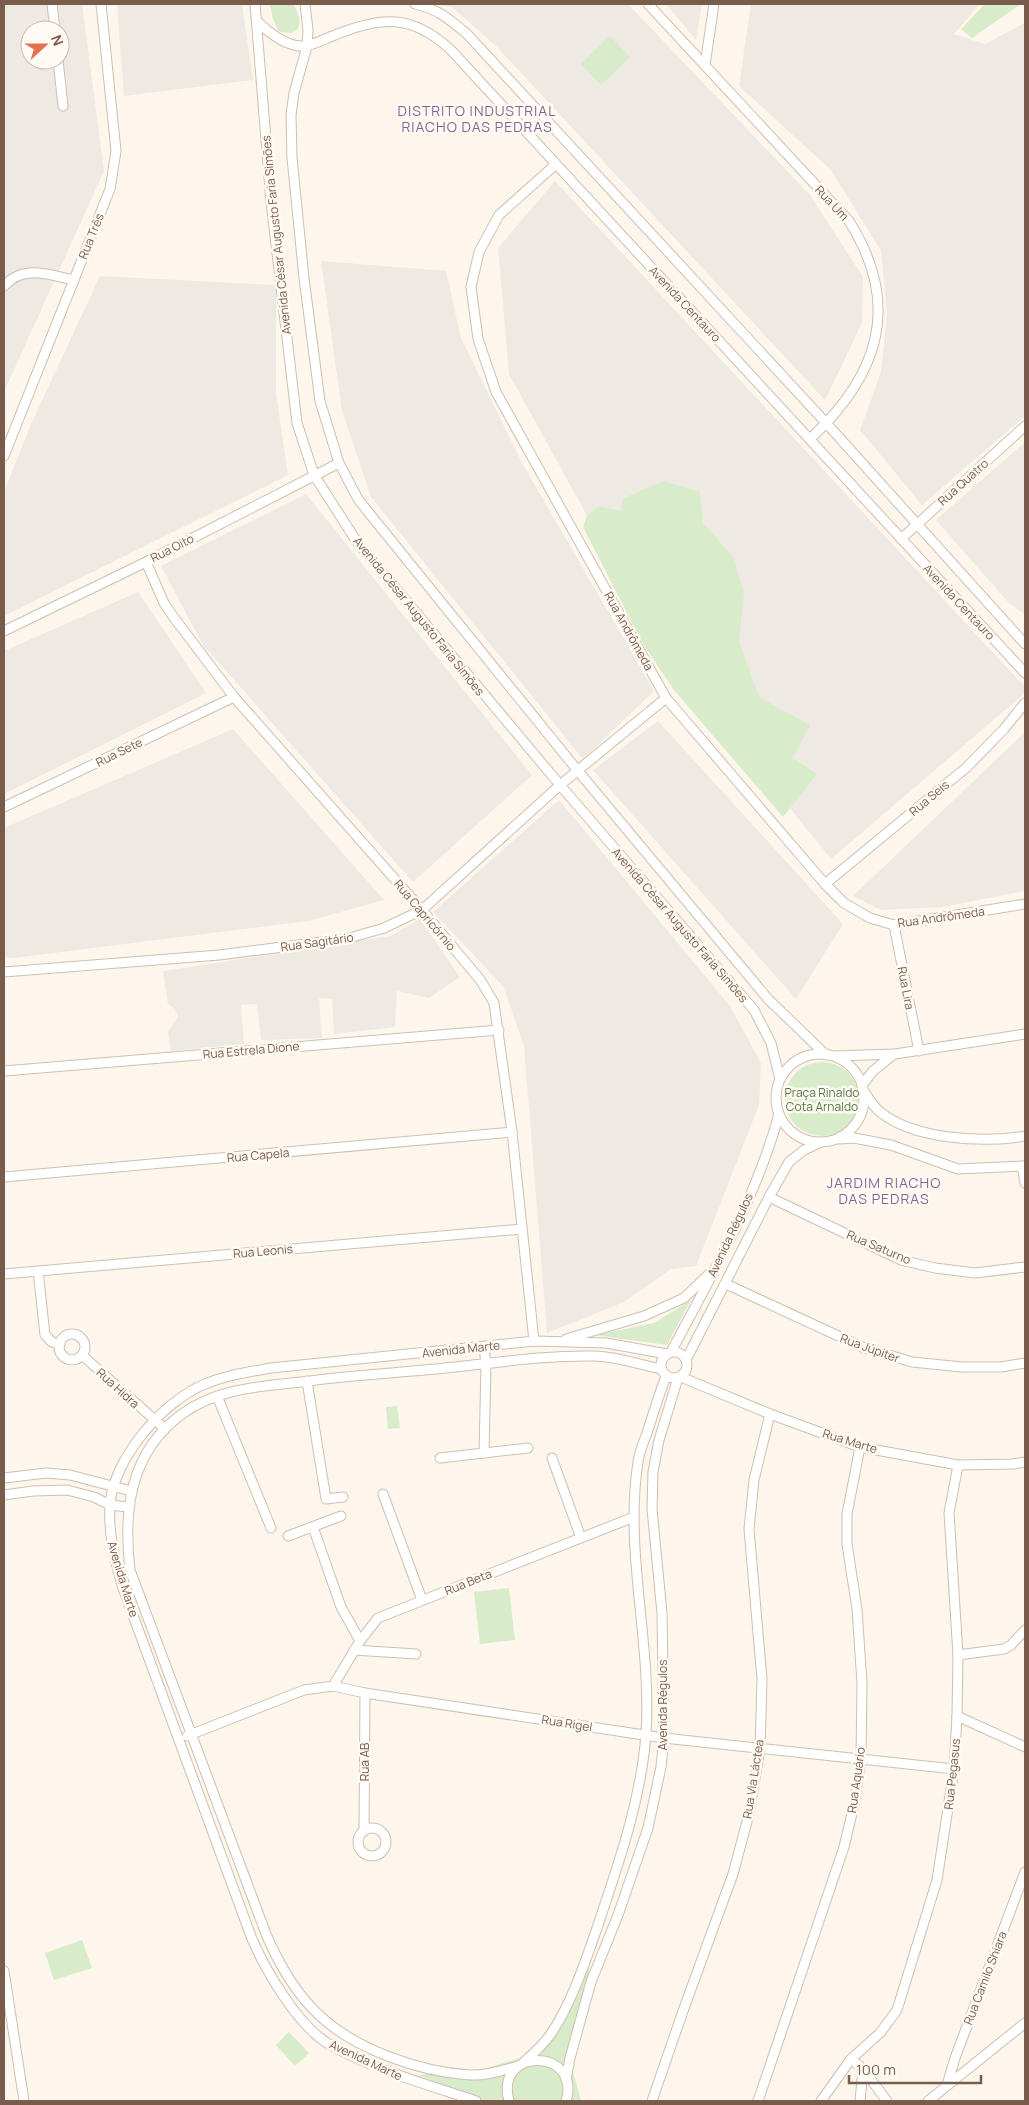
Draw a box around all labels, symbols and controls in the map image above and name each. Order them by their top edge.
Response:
north arrow [20,20,70,70]
text: N [47,32,68,48]
district label: DISTRITO INDUSTRIAL RIACHO DAS PEDRAS [398,101,556,136]
street label: Avenida César Augusto Faria Simões [257,135,295,335]
street label: Rua Um [811,182,853,224]
street label: Rua Três [74,211,108,261]
street label: Avenida Centauro [645,262,725,346]
street label: Rua Quatro [934,455,992,509]
street label: Rua Oito [147,530,197,566]
street label: Avenida César Augusto Faria Simões [349,533,489,699]
street label: Avenida Centauro [919,560,999,644]
street label: Rua Andrômeda [600,588,658,674]
street label: Rua Sete [93,733,145,771]
street label: Rua Seis [905,776,953,820]
street label: Avenida César Augusto Faria Simões [608,844,752,1006]
street label: Rua Capricórnio [390,876,460,954]
street label: Rua Andrômeda [896,902,986,932]
street label: Rua Sagitário [279,928,355,956]
street label: Rua Lira [894,965,918,1011]
street label: Rua Estrela Dione [202,1037,300,1063]
park label: Praça Rinaldo Cota Arnaldo [785,1084,859,1115]
street label: Rua Capela [226,1144,290,1166]
district label: JARDIM RIACHO DAS PEDRAS [827,1173,941,1208]
street label: Avenida Régulos [703,1190,757,1280]
street label: Rua Saturno [844,1226,914,1268]
street label: Rua Leonis [232,1240,294,1262]
street label: Rua Júpiter [838,1329,903,1367]
street label: Avenida Marte [421,1336,501,1362]
street label: Rua Hidra [93,1364,143,1412]
street label: Rua Marte [821,1425,879,1457]
street label: Avenida Marte [103,1539,143,1619]
street label: Rua Beta [442,1565,494,1599]
street label: Avenida Régulos [654,1660,671,1750]
street label: Rua Rigel [540,1711,594,1735]
street label: Rua Via Láctea [738,1738,768,1820]
street label: Rua Pegasus [940,1738,964,1810]
street label: Rua AB [356,1743,373,1781]
street label: Rua Aquário [843,1746,869,1814]
street label: Rua Camilo Shiara [959,1929,1011,2027]
street label: Avenida Marte [327,2036,405,2084]
scale bar [849,2052,982,2084]
text: 100 m [856,2059,896,2080]

